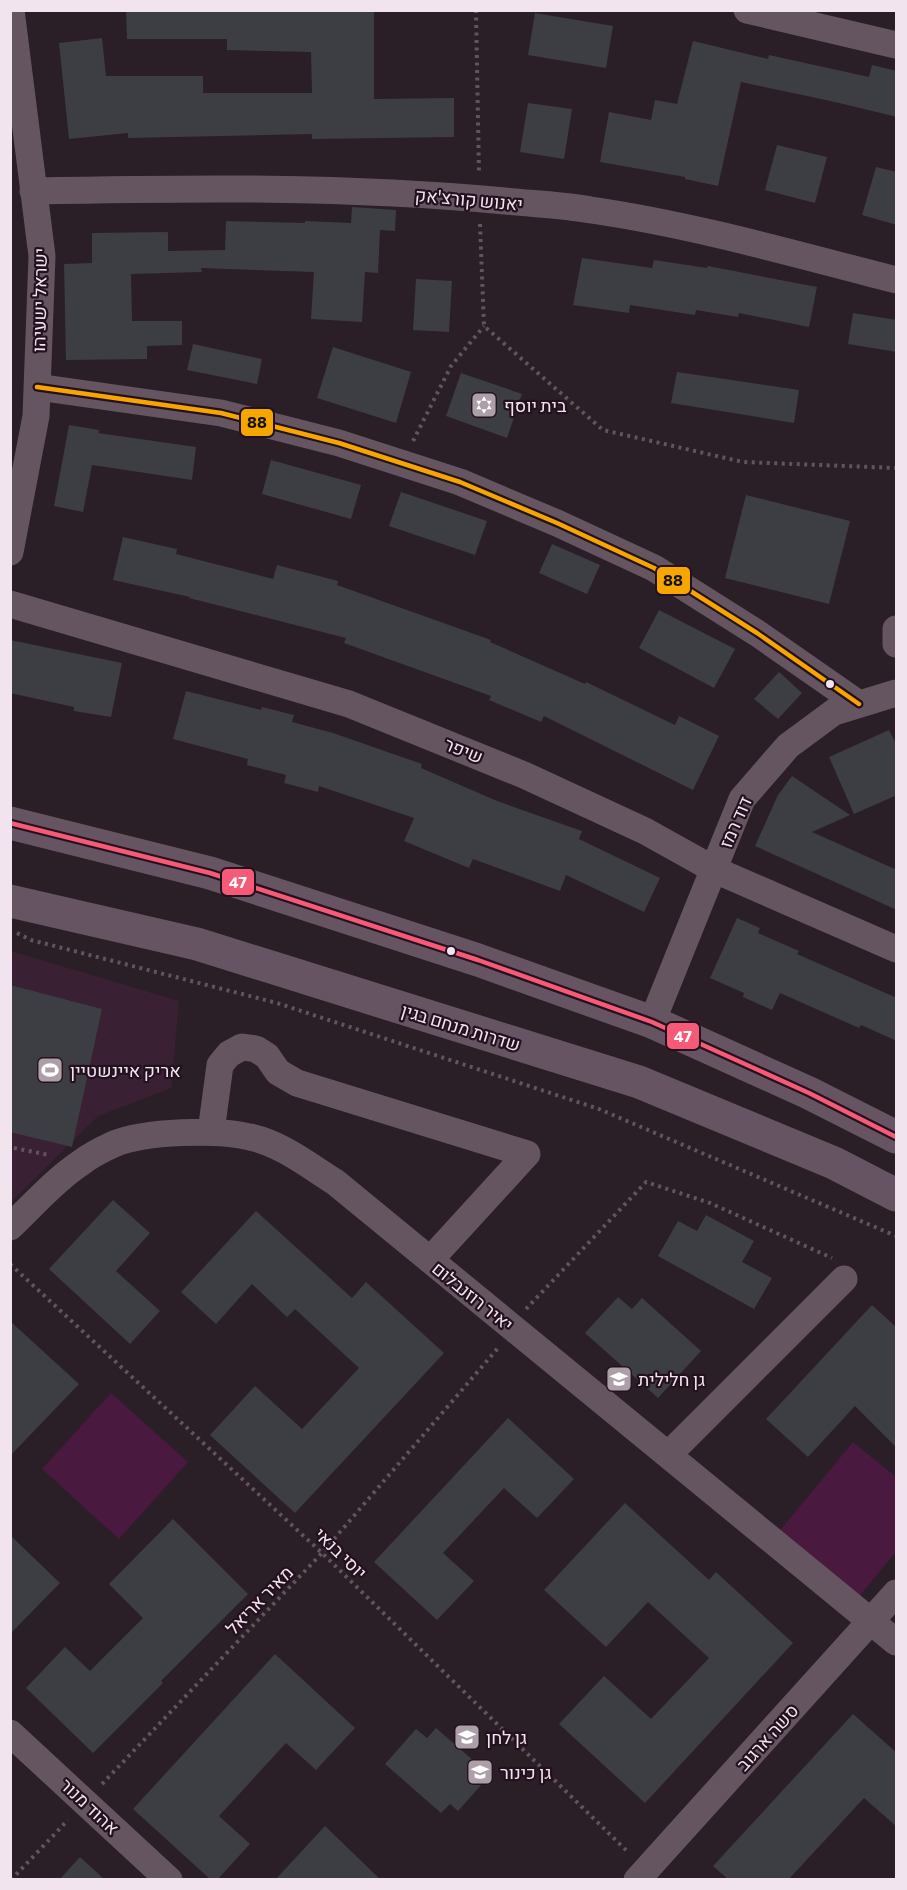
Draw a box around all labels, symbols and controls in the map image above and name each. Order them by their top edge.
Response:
street label: יאנוש קורצ'אק [414,183,524,215]
street label: ישראל ישעיהו [27,248,51,352]
synagogue icon: בית יוסף [469,390,499,420]
place label: בית יוסף [504,394,567,416]
line badge: 88 [240,408,274,437]
text: 88 [247,412,267,431]
line badge: 88 [656,566,691,595]
text: 88 [663,570,683,589]
unlabelled marker [824,678,836,690]
street label: שיפר [441,732,487,768]
street label: דוד רמז [714,793,756,851]
line badge: 47 [221,868,255,896]
text: 47 [229,872,247,891]
unlabelled marker [445,945,457,957]
street label: שדרות מנחם בגין [399,998,523,1056]
line badge: 47 [666,1022,700,1050]
text: 47 [674,1026,692,1045]
sports icon: אריק איינשטיין [35,1055,65,1085]
place label: אריק איינשטיין [70,1059,181,1081]
street label: יאיר רוזנבלום [428,1257,518,1335]
school or university icon: גן חלילית [604,1364,634,1394]
place label: גן חלילית [638,1368,705,1390]
street label: יוסי בנאי [310,1523,372,1583]
street label: מאיר אריאל [221,1561,297,1639]
street label: סשה ארגוב [731,1699,803,1775]
school or university icon: גן לחן [452,1722,482,1752]
place label: גן לחן [486,1726,527,1748]
school or university icon: גן כינור [465,1757,495,1787]
place label: גן כינור [500,1761,551,1783]
street label: אהוד מנור [56,1773,124,1839]

